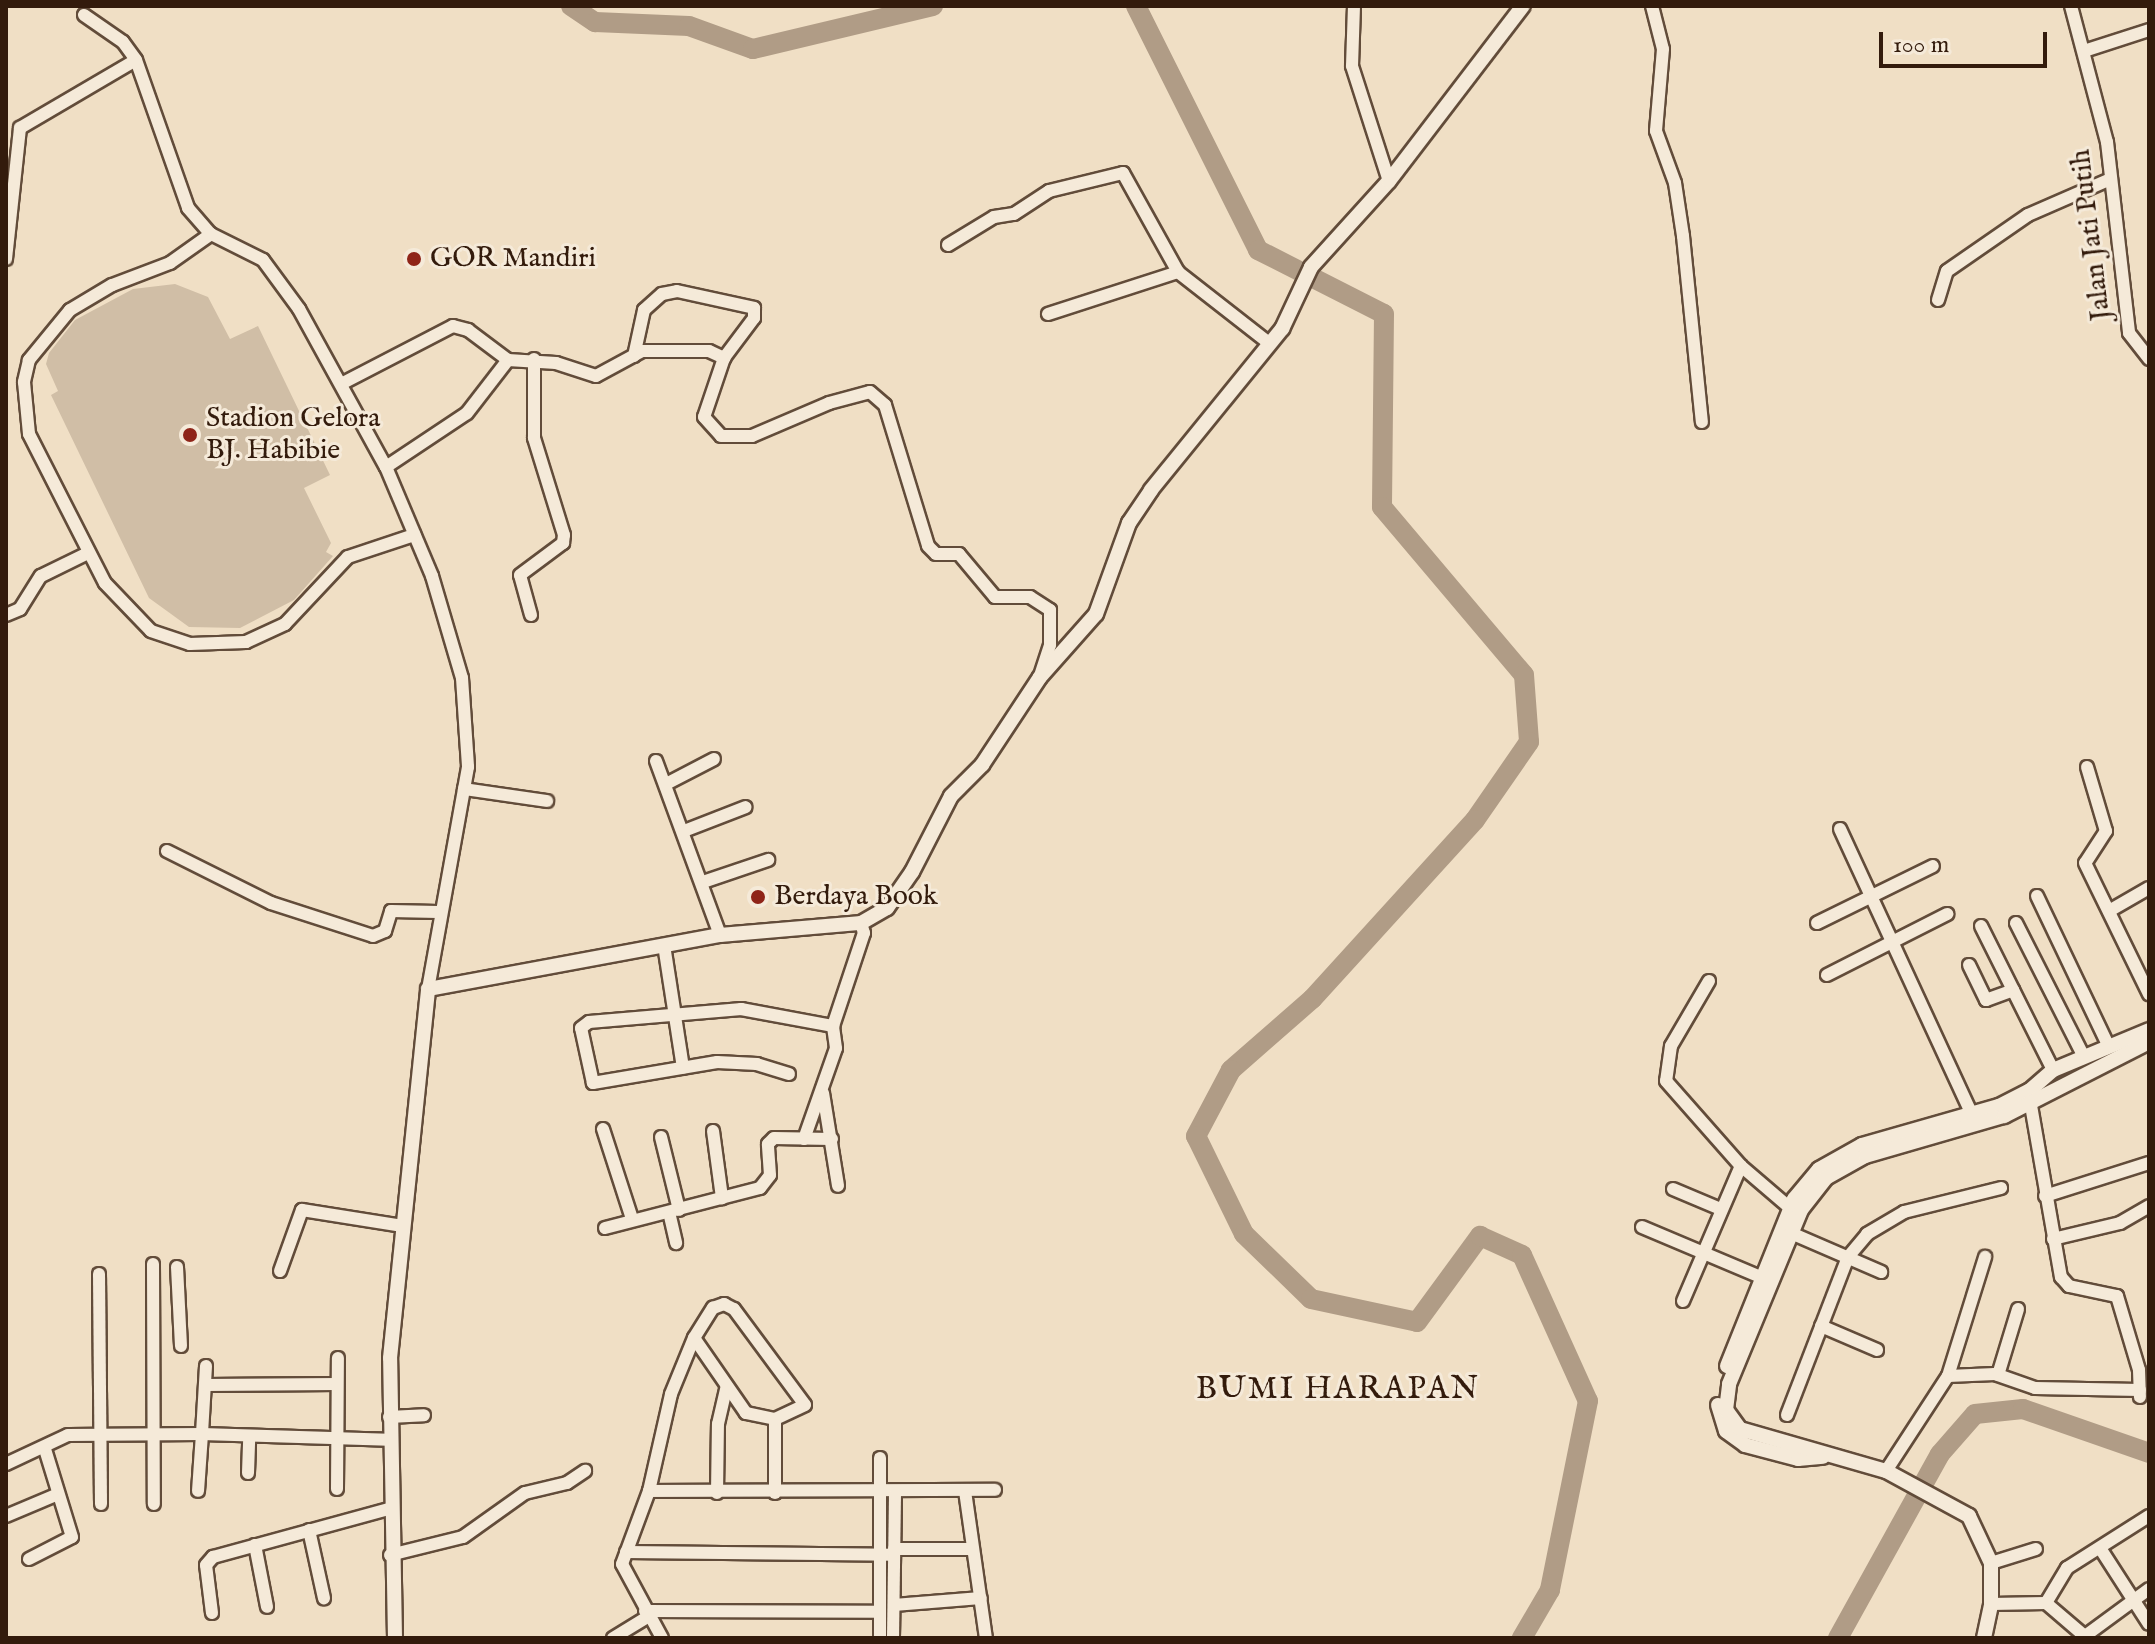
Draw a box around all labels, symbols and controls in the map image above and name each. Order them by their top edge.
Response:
scale bar [1883,16,2051,66]
text: 100 m [1893,30,1949,61]
street label: Jalan Jati Putih [2065,147,2119,323]
place label: GOR Mandiri [430,242,596,276]
marker: GOR Mandiri [405,250,423,268]
place label: Stadion Gelora BJ. Habibie [206,402,380,468]
marker: Stadion Gelora BJ. Habibie [181,426,199,444]
place label: Berdaya Book [774,880,938,914]
marker: Berdaya Book [749,888,767,906]
district label: BUMI HARAPAN [1196,1371,1480,1409]

